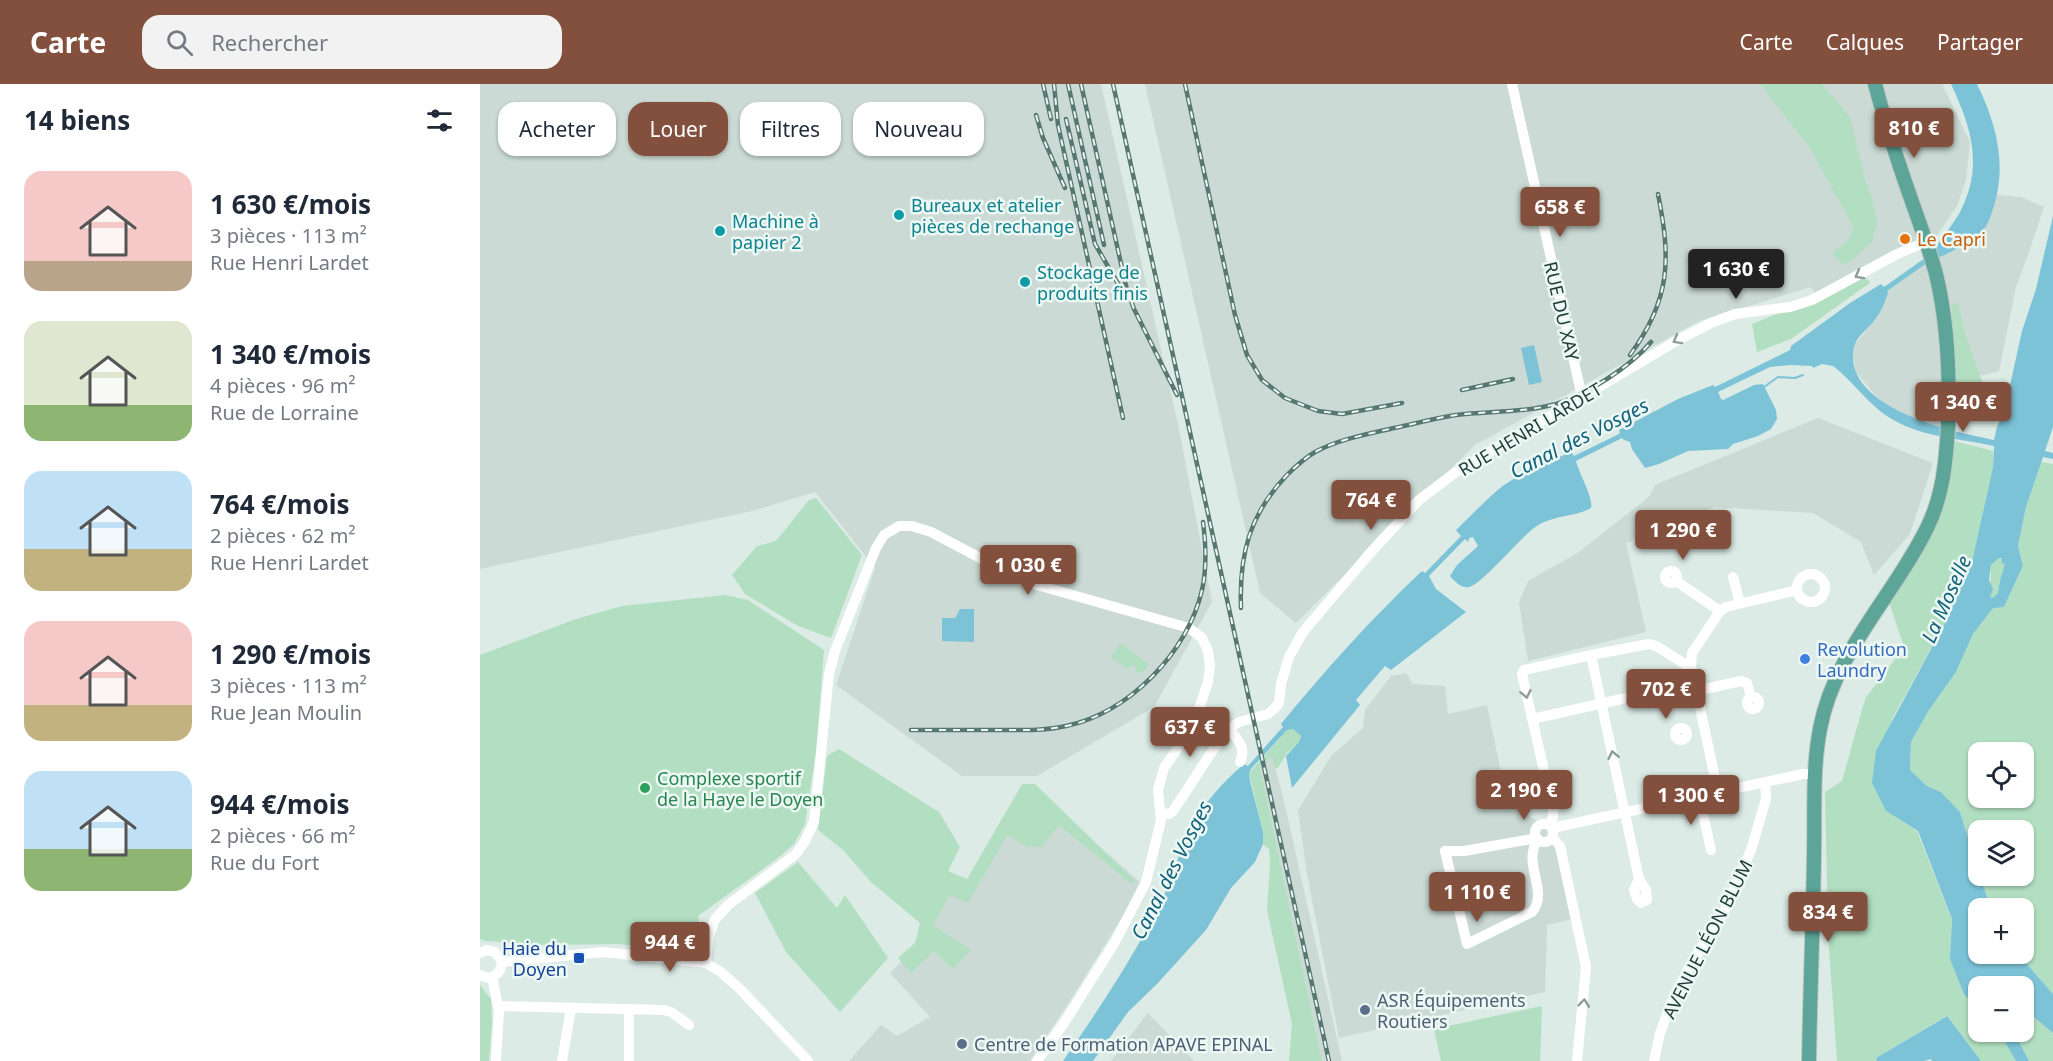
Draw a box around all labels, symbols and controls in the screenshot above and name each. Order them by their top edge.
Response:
search box [142,15,562,69]
text: Carte [30,23,106,61]
icon: search [163,26,196,59]
text: Rechercher [211,27,328,57]
text: Carte [1740,28,1793,56]
text: Calques [1826,28,1904,56]
text: Partager [1937,28,2023,56]
text: 14 biens [24,102,130,138]
chip: Acheter [498,102,616,156]
chip: Louer [628,102,728,156]
chip: Filtres [740,102,841,156]
chip: Nouveau [853,102,984,156]
icon: filters [423,104,456,137]
pin: 810 € [1872,108,1956,159]
text: 810 € [1889,114,1939,141]
text: 1 630 €/mois [210,186,371,222]
pin: 658 € [1518,187,1602,238]
place label: Bureaux et atelier pièces de rechange [911,193,1074,238]
text: 658 € [1535,193,1585,220]
icon: home [72,195,144,267]
marker: Bureaux et atelier pièces de rechange [892,208,906,222]
place label: Machine à papier 2 [732,209,819,254]
text: 3 pièces · 113 m² [210,222,367,249]
marker: Machine à papier 2 [713,224,727,238]
place label: Le Capri [1917,227,1986,251]
marker: Le Capri [1898,232,1912,246]
text: Rue Henri Lardet [210,249,369,276]
pin: 1 630 € [1681,249,1791,300]
text: 1 630 € [1702,255,1770,282]
street label: RUE DU XAY [1539,259,1585,364]
place label: Stockage de produits finis [1037,260,1148,305]
one-way arrow [1855,268,1865,279]
marker: Stockage de produits finis [1018,275,1032,289]
one-way arrow [1673,333,1684,344]
text: 1 340 €/mois [210,336,371,372]
icon: home [72,345,144,417]
text: 4 pièces · 96 m² [210,372,355,399]
street label: RUE HENRI LARDET [1454,377,1606,481]
pin: 1 340 € [1908,382,2018,433]
text: 1 340 € [1929,388,1997,415]
water label: Canal des Vosges [1505,391,1653,485]
text: Rue de Lorraine [210,399,359,426]
pin: 764 € [1329,480,1413,531]
text: 764 €/mois [210,486,349,522]
text: 764 € [1346,486,1396,513]
icon: home [72,495,144,567]
pin: 1 290 € [1628,510,1738,561]
text: 1 290 € [1649,516,1717,543]
text: 2 pièces · 62 m² [210,522,355,549]
pin: 1 030 € [973,545,1083,596]
text: Rue Henri Lardet [210,549,369,576]
text: 1 030 € [994,551,1062,578]
water label: La Moselle [1915,551,1977,647]
text: 1 290 €/mois [210,636,371,672]
place label: Revolution Laundry [1817,637,1907,682]
icon: home [72,645,144,717]
marker: Revolution Laundry [1798,652,1812,666]
pin: 702 € [1624,669,1708,720]
text: 3 pièces · 113 m² [210,672,367,699]
text: 702 € [1641,675,1691,702]
one-way arrow [1519,688,1532,698]
text: Rue Jean Moulin [210,699,362,726]
pin: 637 € [1148,707,1232,758]
text: 637 € [1165,713,1215,740]
map controls [1968,742,2034,1042]
button: locate [1968,742,2034,808]
one-way arrow [1607,750,1620,760]
place label: Complexe sportif de la Haye le Doyen [657,766,823,811]
pin: 2 190 € [1469,770,1579,821]
pin: 1 300 € [1636,775,1746,826]
text: 2 190 € [1490,776,1558,803]
marker: Complexe sportif de la Haye le Doyen [638,781,652,795]
text: 1 300 € [1657,781,1725,808]
text: 944 €/mois [210,786,349,822]
icon: home [72,795,144,867]
water label: Canal des Vosges [1124,796,1218,944]
button: layers [1968,820,2034,886]
text: 2 pièces · 66 m² [210,822,355,849]
text: Rue du Fort [210,849,319,876]
street label: AVENUE LÉON BLUM [1656,855,1758,1023]
pin: 1 110 € [1422,872,1532,923]
text: 1 110 € [1443,878,1511,905]
pin: 834 € [1786,892,1870,943]
text: 834 € [1803,898,1853,925]
button: + [1968,898,2034,964]
pin: 944 € [628,922,712,973]
text: 944 € [645,928,695,955]
place label: Haie du Doyen [502,936,567,981]
marker: Haie du Doyen [572,951,586,965]
button: − [1968,976,2034,1042]
place label: ASR Équipements Routiers [1377,988,1526,1033]
one-way arrow [1577,998,1590,1007]
marker: ASR Équipements Routiers [1358,1003,1372,1017]
place label: Centre de Formation APAVE EPINAL [974,1032,1273,1056]
marker: Centre de Formation APAVE EPINAL [955,1037,969,1051]

